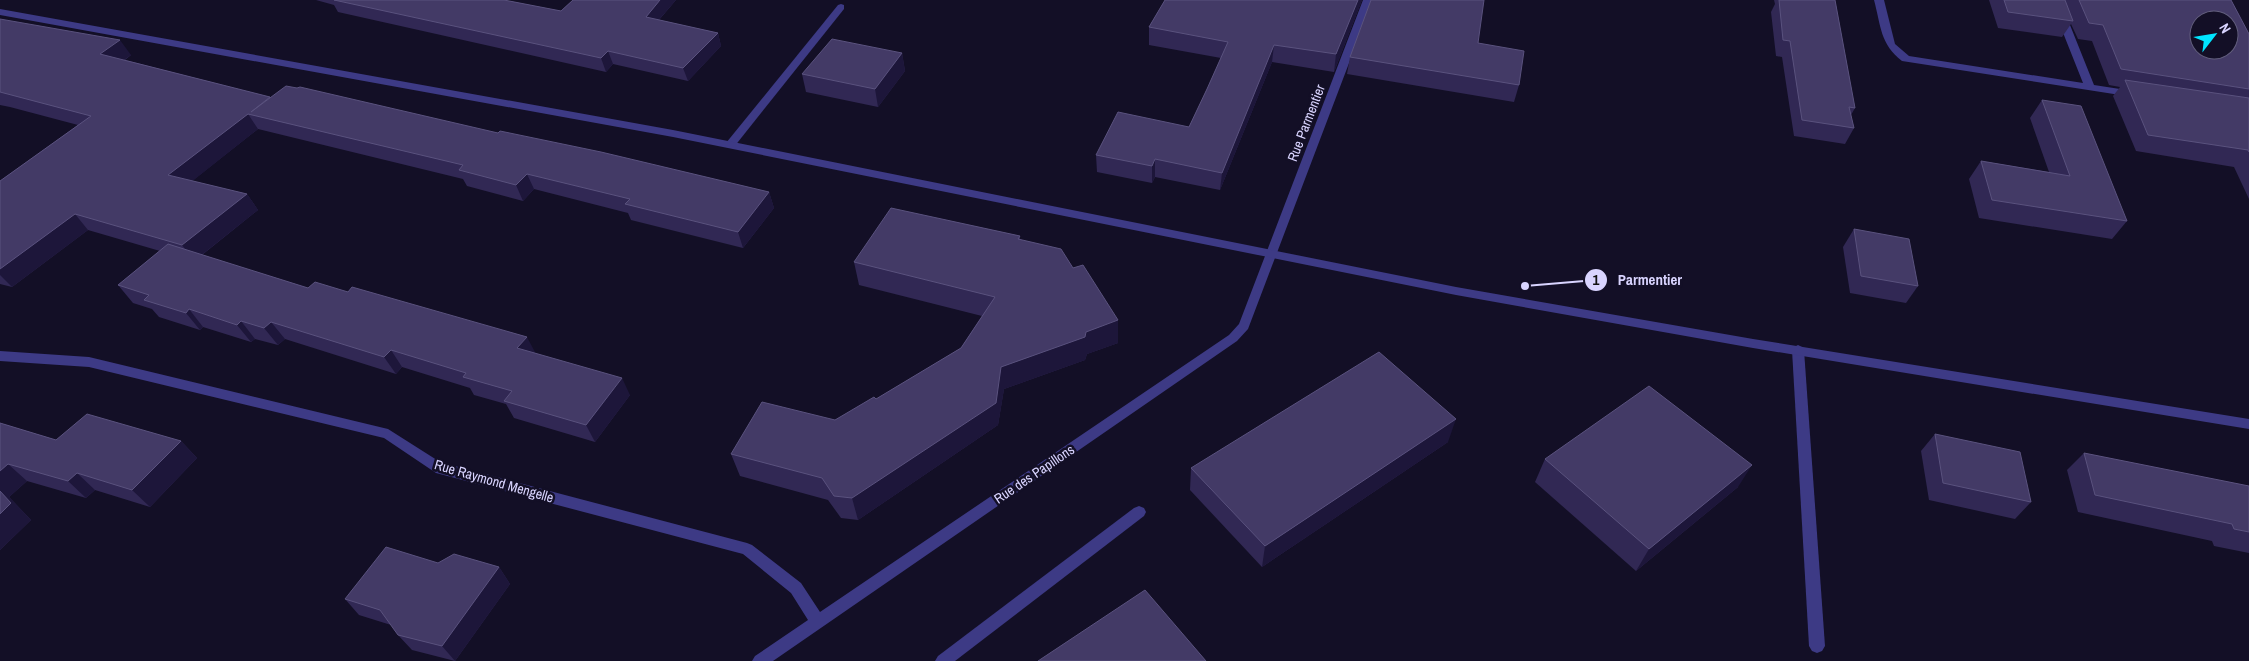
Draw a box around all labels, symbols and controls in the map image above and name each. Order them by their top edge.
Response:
north arrow [2189,10,2239,60]
text: N [2215,20,2235,36]
street label: Rue Parmentier [1283,82,1329,164]
callout: Parmentier [1583,265,1692,295]
text: 1 [1593,269,1600,290]
text: Parmentier [1618,269,1682,290]
street label: Rue des Papillons [990,440,1078,508]
street label: Rue Raymond Mengelle [432,455,556,507]

